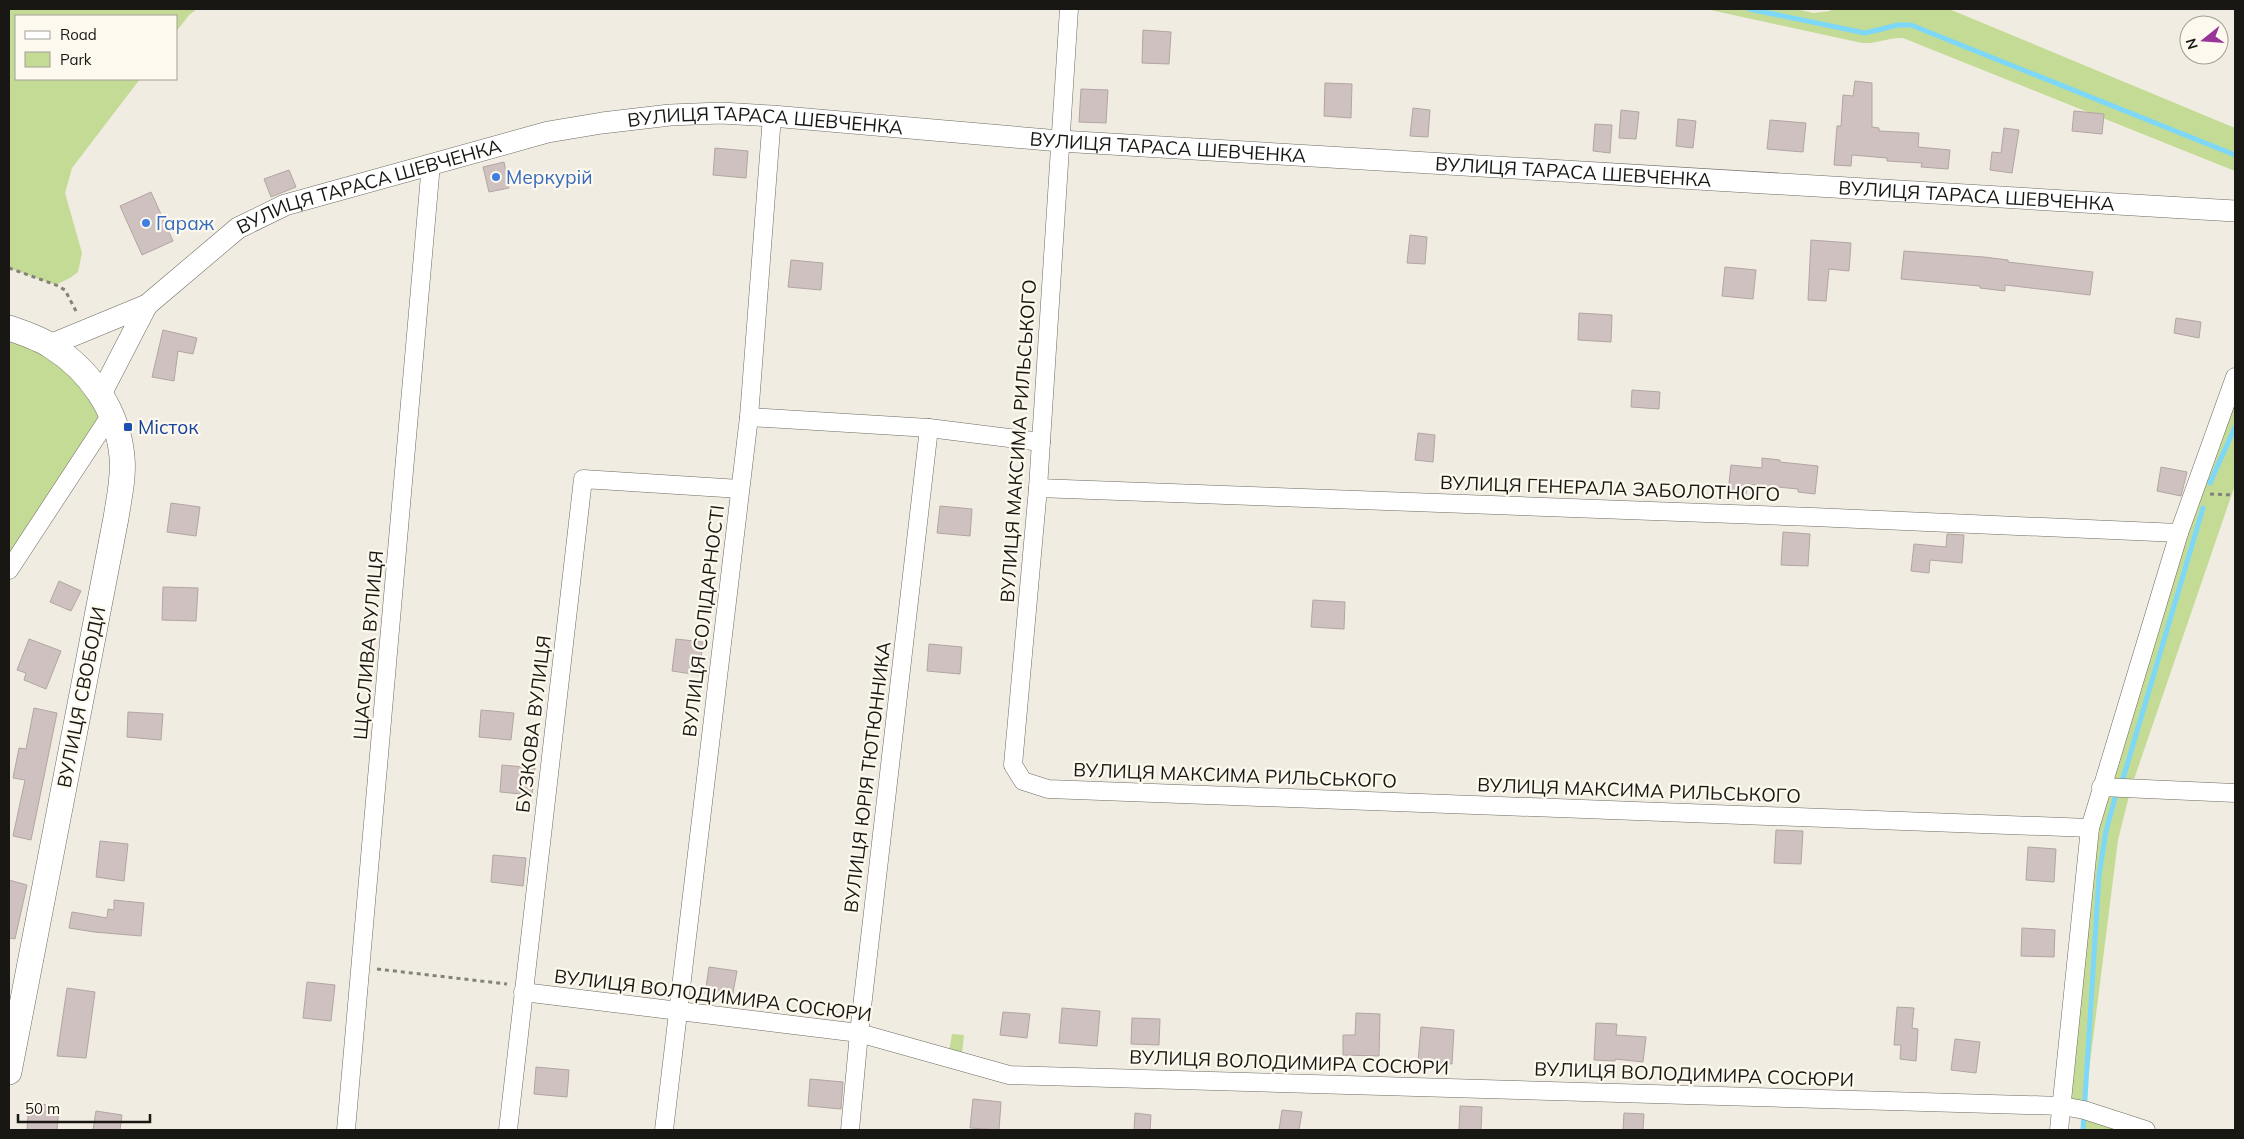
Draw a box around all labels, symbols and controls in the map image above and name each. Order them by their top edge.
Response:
legend [15,15,178,80]
north arrow [2179,15,2229,65]
text: Road [60,25,97,44]
text: N [2181,36,2202,51]
text: Park [60,50,92,69]
street label: ВУЛИЦЯ ТАРАСА ШЕВЧЕНКА [626,101,904,139]
street label: ВУЛИЦЯ ТАРАСА ШЕВЧЕНКА [1029,126,1307,168]
street label: ВУЛИЦЯ ТАРАСА ШЕВЧЕНКА [232,134,504,239]
street label: ВУЛИЦЯ ТАРАСА ШЕВЧЕНКА [1434,151,1712,192]
place label: Меркурій [506,165,593,189]
marker: Меркурій [490,171,502,183]
street label: ВУЛИЦЯ ТАРАСА ШЕВЧЕНКА [1838,175,2115,216]
place label: Гараж [156,211,215,235]
marker: Гараж [140,217,152,229]
street label: ВУЛИЦЯ МАКСИМА РИЛЬСЬКОГО [995,279,1041,603]
place label: Місток [138,415,199,439]
marker: Місток [122,421,134,433]
street label: ВУЛИЦЯ ГЕНЕРАЛА ЗАБОЛОТНОГО [1439,470,1781,506]
street label: ВУЛИЦЯ СОЛІДАРНОСТІ [677,504,729,738]
street label: ЩАСЛИВА ВУЛИЦЯ [348,549,388,741]
street label: ВУЛИЦЯ СВОБОДИ [52,604,110,790]
street label: БУЗКОВА ВУЛИЦЯ [510,634,556,814]
street label: ВУЛИЦЯ ЮРІЯ ТЮТЮННИКА [838,640,896,914]
street label: ВУЛИЦЯ МАКСИМА РИЛЬСЬКОГО [1073,757,1397,793]
street label: ВУЛИЦЯ МАКСИМА РИЛЬСЬКОГО [1477,772,1801,808]
street label: ВУЛИЦЯ ВОЛОДИМИРА СОСЮРИ [553,964,873,1026]
street label: ВУЛИЦЯ ВОЛОДИМИРА СОСЮРИ [1129,1044,1449,1080]
street label: ВУЛИЦЯ ВОЛОДИМИРА СОСЮРИ [1534,1056,1854,1092]
scale bar [18,1092,150,1124]
text: 50 m [25,1099,60,1118]

